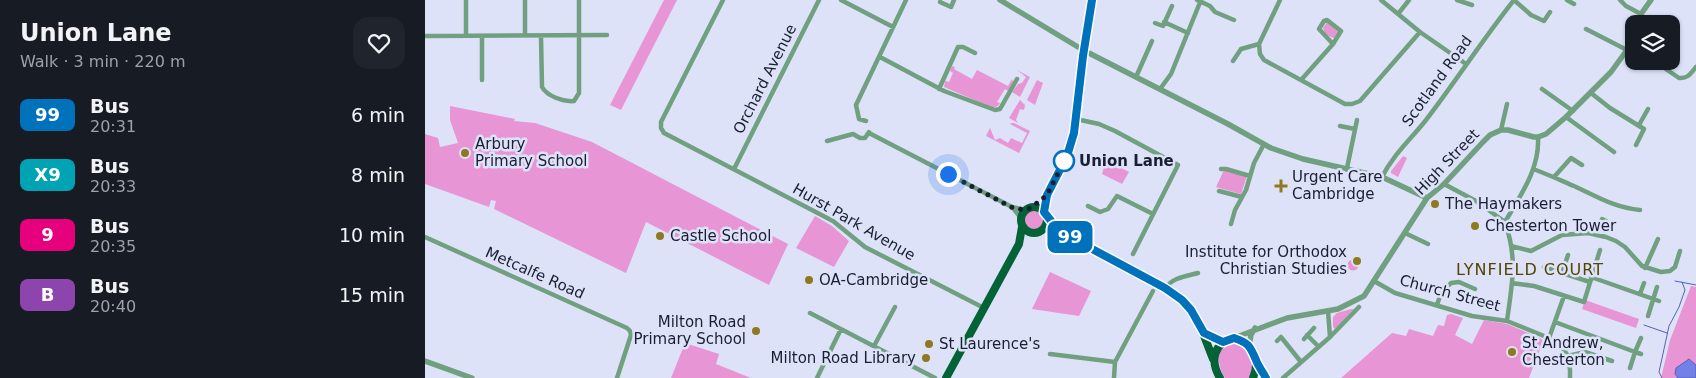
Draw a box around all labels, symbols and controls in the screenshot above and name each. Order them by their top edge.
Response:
map controls [1625,15,1680,70]
button: layers [1625,15,1680,70]
button: heart [353,17,405,69]
text: Union Lane [20,19,172,47]
street label: Orchard Avenue [730,21,800,137]
street label: Scotland Road [1398,32,1476,130]
text: Walk · 3 min · 220 m [20,52,185,71]
text: Bus [90,95,129,117]
text: 99 [35,104,60,125]
text: 6 min [351,104,405,126]
text: 20:31 [90,117,136,136]
street label: High Street [1411,125,1483,199]
place label: Arbury Primary School [475,135,588,170]
marker: Arbury Primary School [459,147,471,159]
marker: Union Lane [1053,150,1075,172]
place label: Union Lane [1079,152,1174,170]
text: Bus [90,155,129,177]
your location [936,162,961,187]
text: X9 [34,164,61,185]
text: 8 min [351,164,405,186]
place label: Urgent Care Cambridge [1292,168,1383,203]
text: 20:33 [90,177,136,196]
marker: Urgent Care Cambridge [1274,179,1288,193]
street label: Hurst Park Avenue [790,180,918,264]
place label: The Haymakers [1444,195,1562,213]
marker: The Haymakers [1429,198,1441,210]
text: Bus [90,215,129,237]
place label: Chesterton Tower [1485,217,1617,235]
marker: Chesterton Tower [1469,220,1481,232]
line badge: 99 [1047,221,1093,253]
text: 9 [41,224,54,245]
text: 10 min [339,224,405,246]
text: 99 [1057,226,1083,247]
place label: Castle School [670,227,771,245]
marker: Castle School [654,230,666,242]
text: 20:35 [90,237,136,256]
street label: Metcalfe Road [483,243,587,303]
place label: Institute for Orthodox Christian Studies [1185,243,1347,278]
marker: Institute for Orthodox Christian Studies [1351,255,1363,267]
district label: LYNFIELD COURT [1456,260,1604,279]
place label: OA-Cambridge [819,271,928,289]
street label: Church Street [1398,271,1502,315]
marker: OA-Cambridge [803,274,815,286]
text: Bus [90,275,129,297]
text: B [41,284,54,305]
text: 15 min [339,284,405,306]
text: 20:40 [90,297,136,316]
place label: Milton Road Primary School [633,313,746,348]
marker: Milton Road Primary School [750,325,762,337]
place label: St Andrew, Chesterton [1522,334,1605,369]
place label: St Laurence's [939,335,1040,353]
marker: St Laurence's [923,338,935,350]
marker: St Andrew, Chesterton [1506,346,1518,358]
place label: Milton Road Library [771,349,916,367]
marker: Milton Road Library [920,352,932,364]

